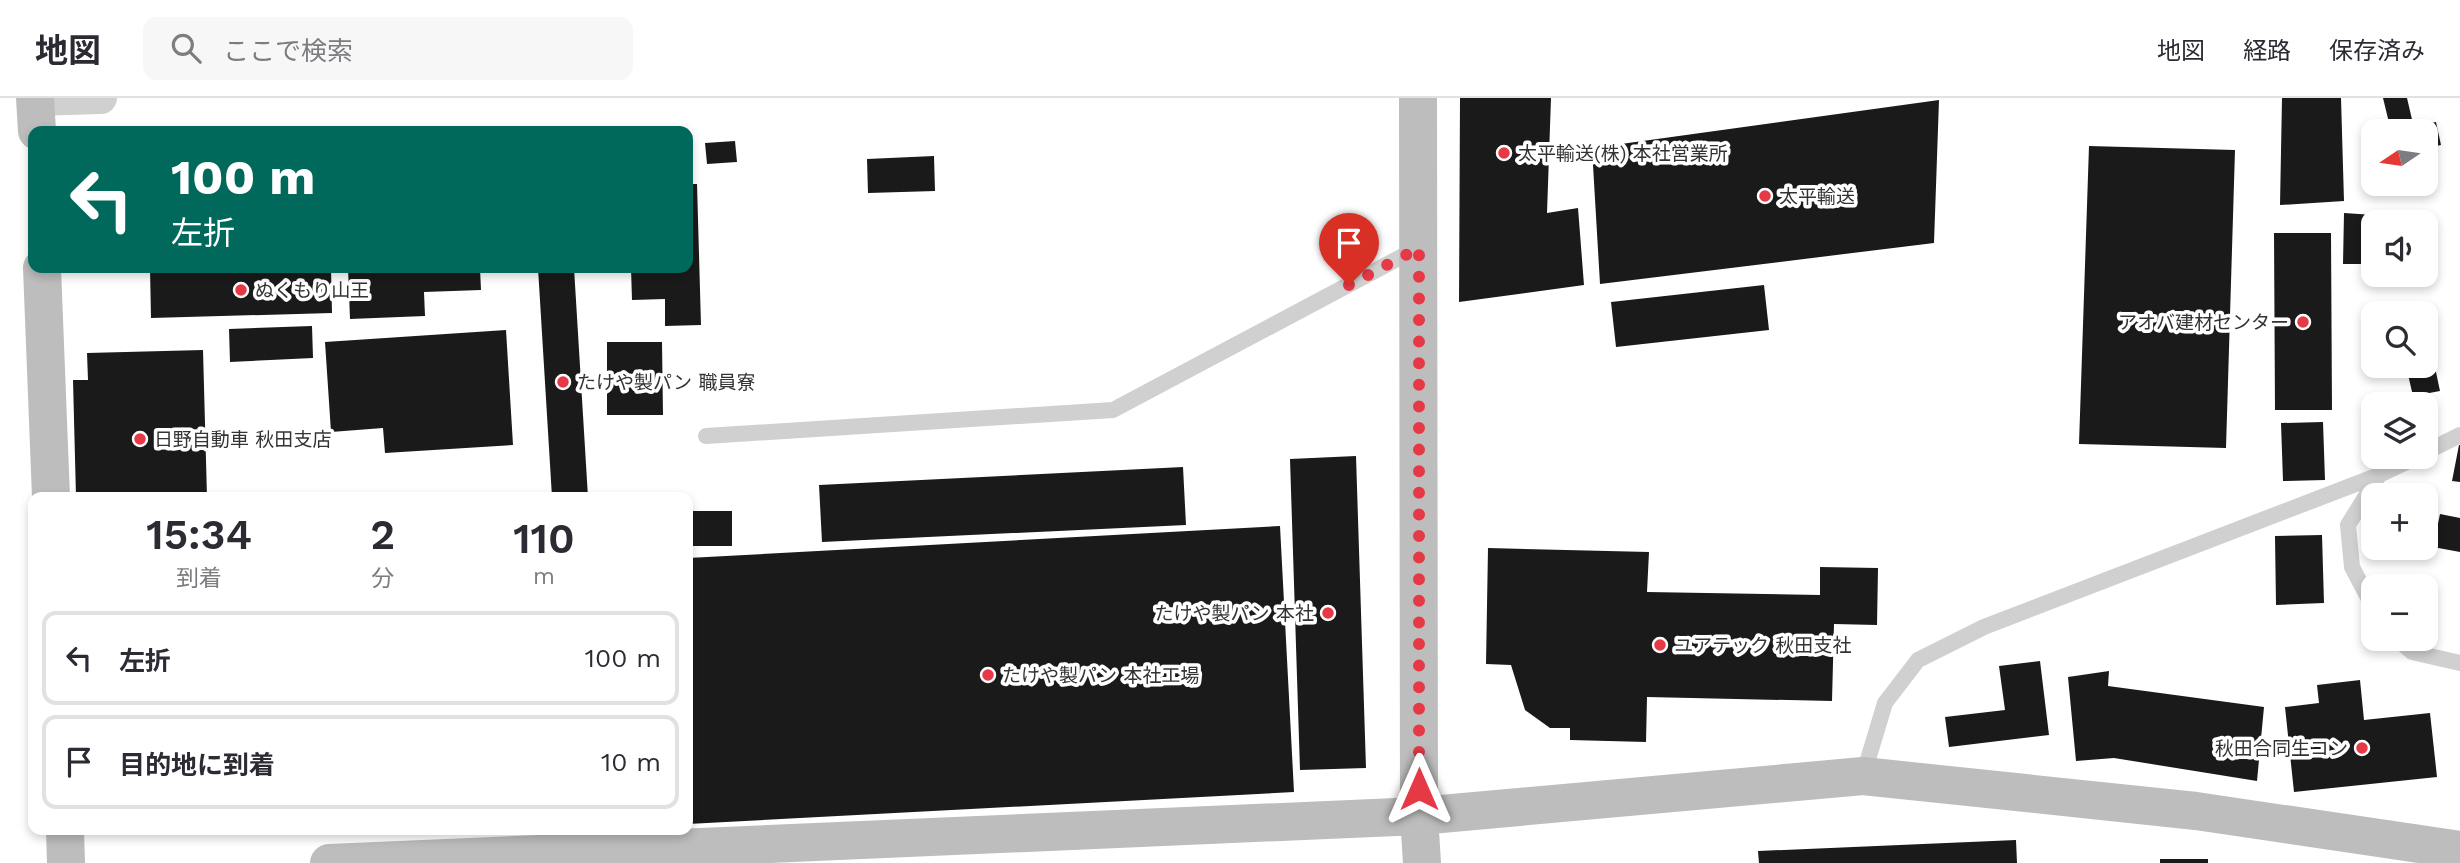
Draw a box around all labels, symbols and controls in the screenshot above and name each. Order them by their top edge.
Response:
search box [143,17,633,80]
icon: search [167,29,205,67]
text: 地図 [35,31,101,70]
text: ここで検索 [223,36,353,66]
text: 地図 [2157,37,2205,65]
text: 経路 [2243,37,2291,65]
text: 保存済み [2329,37,2425,65]
north arrow [2361,119,2438,196]
map controls [2361,119,2438,651]
place label: 太平輸送(株) 本社営業所 [1518,142,1728,165]
marker: 太平輸送(株) 本社営業所 [1496,145,1512,161]
text: 100 m [171,148,315,206]
icon: left [56,154,147,245]
place label: 太平輸送 [1779,185,1855,208]
marker: 太平輸送 [1757,188,1773,204]
button: sound [2361,210,2438,287]
pin [1319,213,1379,285]
text: 左折 [171,214,235,252]
icon: arrive [1330,224,1368,262]
place label: ぬくもり山王 [255,279,369,302]
marker: ぬくもり山王 [233,282,249,298]
button: search [2361,301,2438,378]
place label: アオバ建材センター [2118,311,2289,334]
marker: アオバ建材センター [2295,314,2311,330]
place label: たけや製パン 職員寮 [577,371,755,394]
marker: たけや製パン 職員寮 [555,374,571,390]
button: layers [2361,392,2438,469]
place label: 日野自動車 秋田支店 [154,428,331,451]
marker: 日野自動車 秋田支店 [132,431,148,447]
button: + [2361,483,2438,560]
text: 15:34 [146,510,252,559]
text: 2 [370,510,395,559]
text: 110 [513,514,575,563]
text: m [533,563,555,590]
text: 到着 [176,565,222,592]
text: 分 [371,565,394,592]
button: − [2361,574,2438,651]
place label: たけや製パン 本社 [1155,602,1314,625]
marker: たけや製パン 本社 [1320,605,1336,621]
place label: ユアテック 秋田支社 [1674,634,1851,657]
marker: ユアテック 秋田支社 [1652,637,1668,653]
icon: left [60,639,98,677]
text: 100 m [585,643,661,673]
text: 左折 [119,646,171,676]
place label: たけや製パン 本社工場 [1002,664,1199,687]
marker: たけや製パン 本社工場 [980,667,996,683]
place label: 秋田合同生コン [2215,737,2348,760]
marker: 秋田合同生コン [2354,740,2370,756]
icon: arrive [60,743,98,781]
text: 10 m [601,747,661,777]
text: 目的地に到着 [119,750,275,780]
position arrow [1382,752,1456,826]

